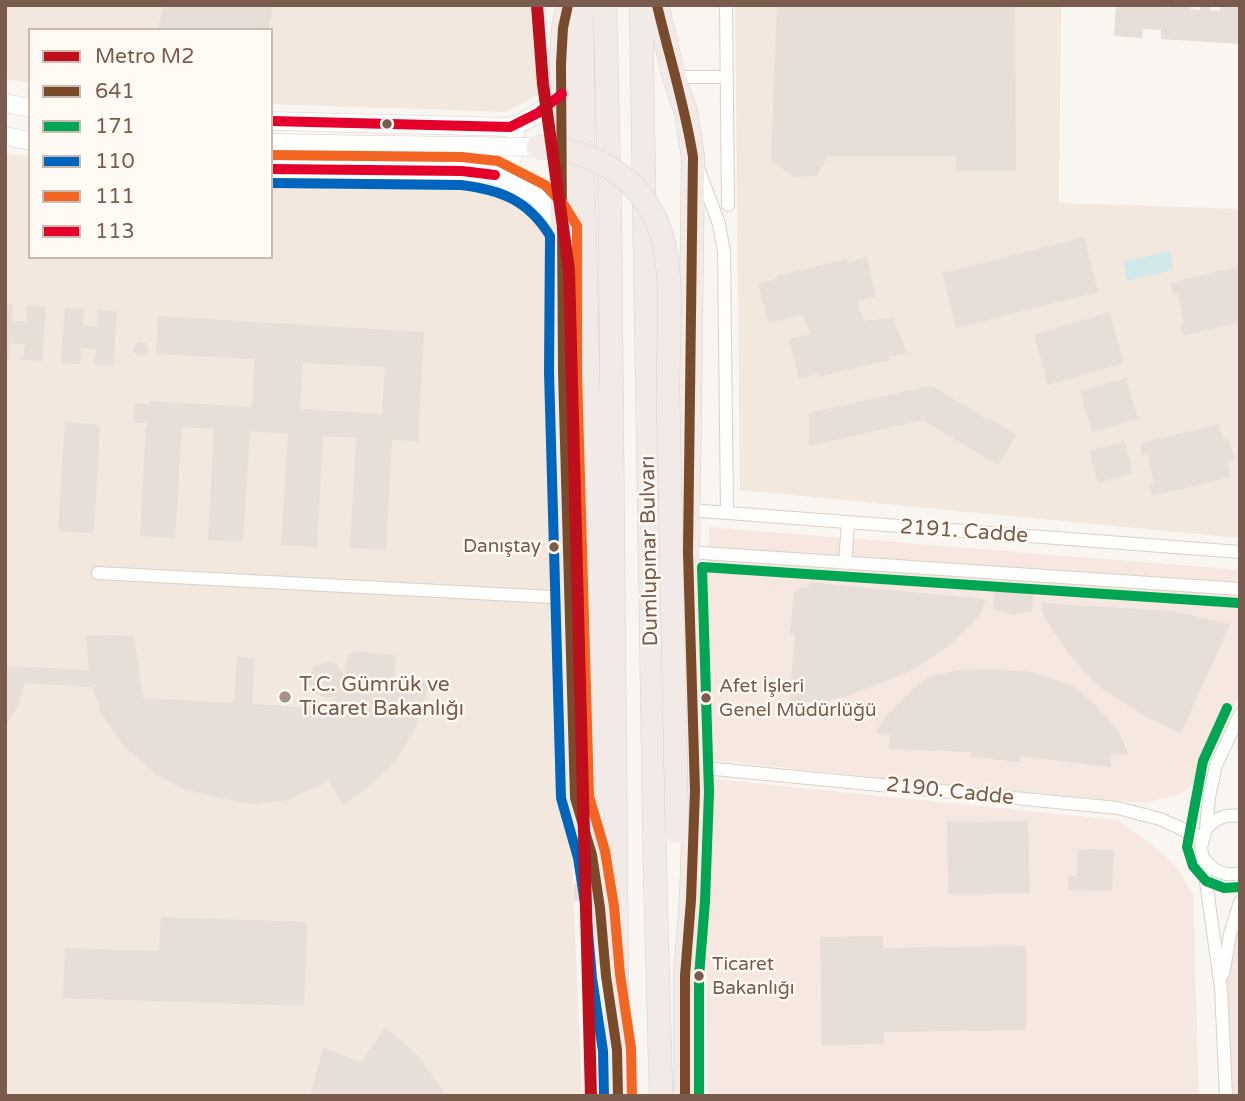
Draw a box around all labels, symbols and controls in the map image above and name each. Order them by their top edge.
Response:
legend [28,28,273,259]
text: Metro M2 [95,44,194,69]
text: 641 [95,79,135,104]
text: 171 [95,114,135,139]
unlabelled marker [380,117,394,131]
text: 110 [95,149,135,174]
text: 111 [95,184,135,209]
text: 113 [95,219,135,244]
street label: Dumlupınar Bulvarı [636,455,664,647]
street label: 2191. Cadde [899,515,1029,549]
place label: Danıştay [463,536,541,558]
marker: Danıştay [547,540,561,554]
place label: T.C. Gümrük ve Ticaret Bakanlığı [299,672,464,722]
place label: Afet İşleri Genel Müdürlüğü [719,676,877,720]
marker: T.C. Gümrük ve Ticaret Bakanlığı [277,689,293,705]
marker: Afet İşleri Genel Müdürlüğü [699,691,713,705]
street label: 2190. Cadde [885,773,1015,811]
place label: Ticaret Bakanlığı [712,954,794,998]
marker: Ticaret Bakanlığı [692,969,706,983]

